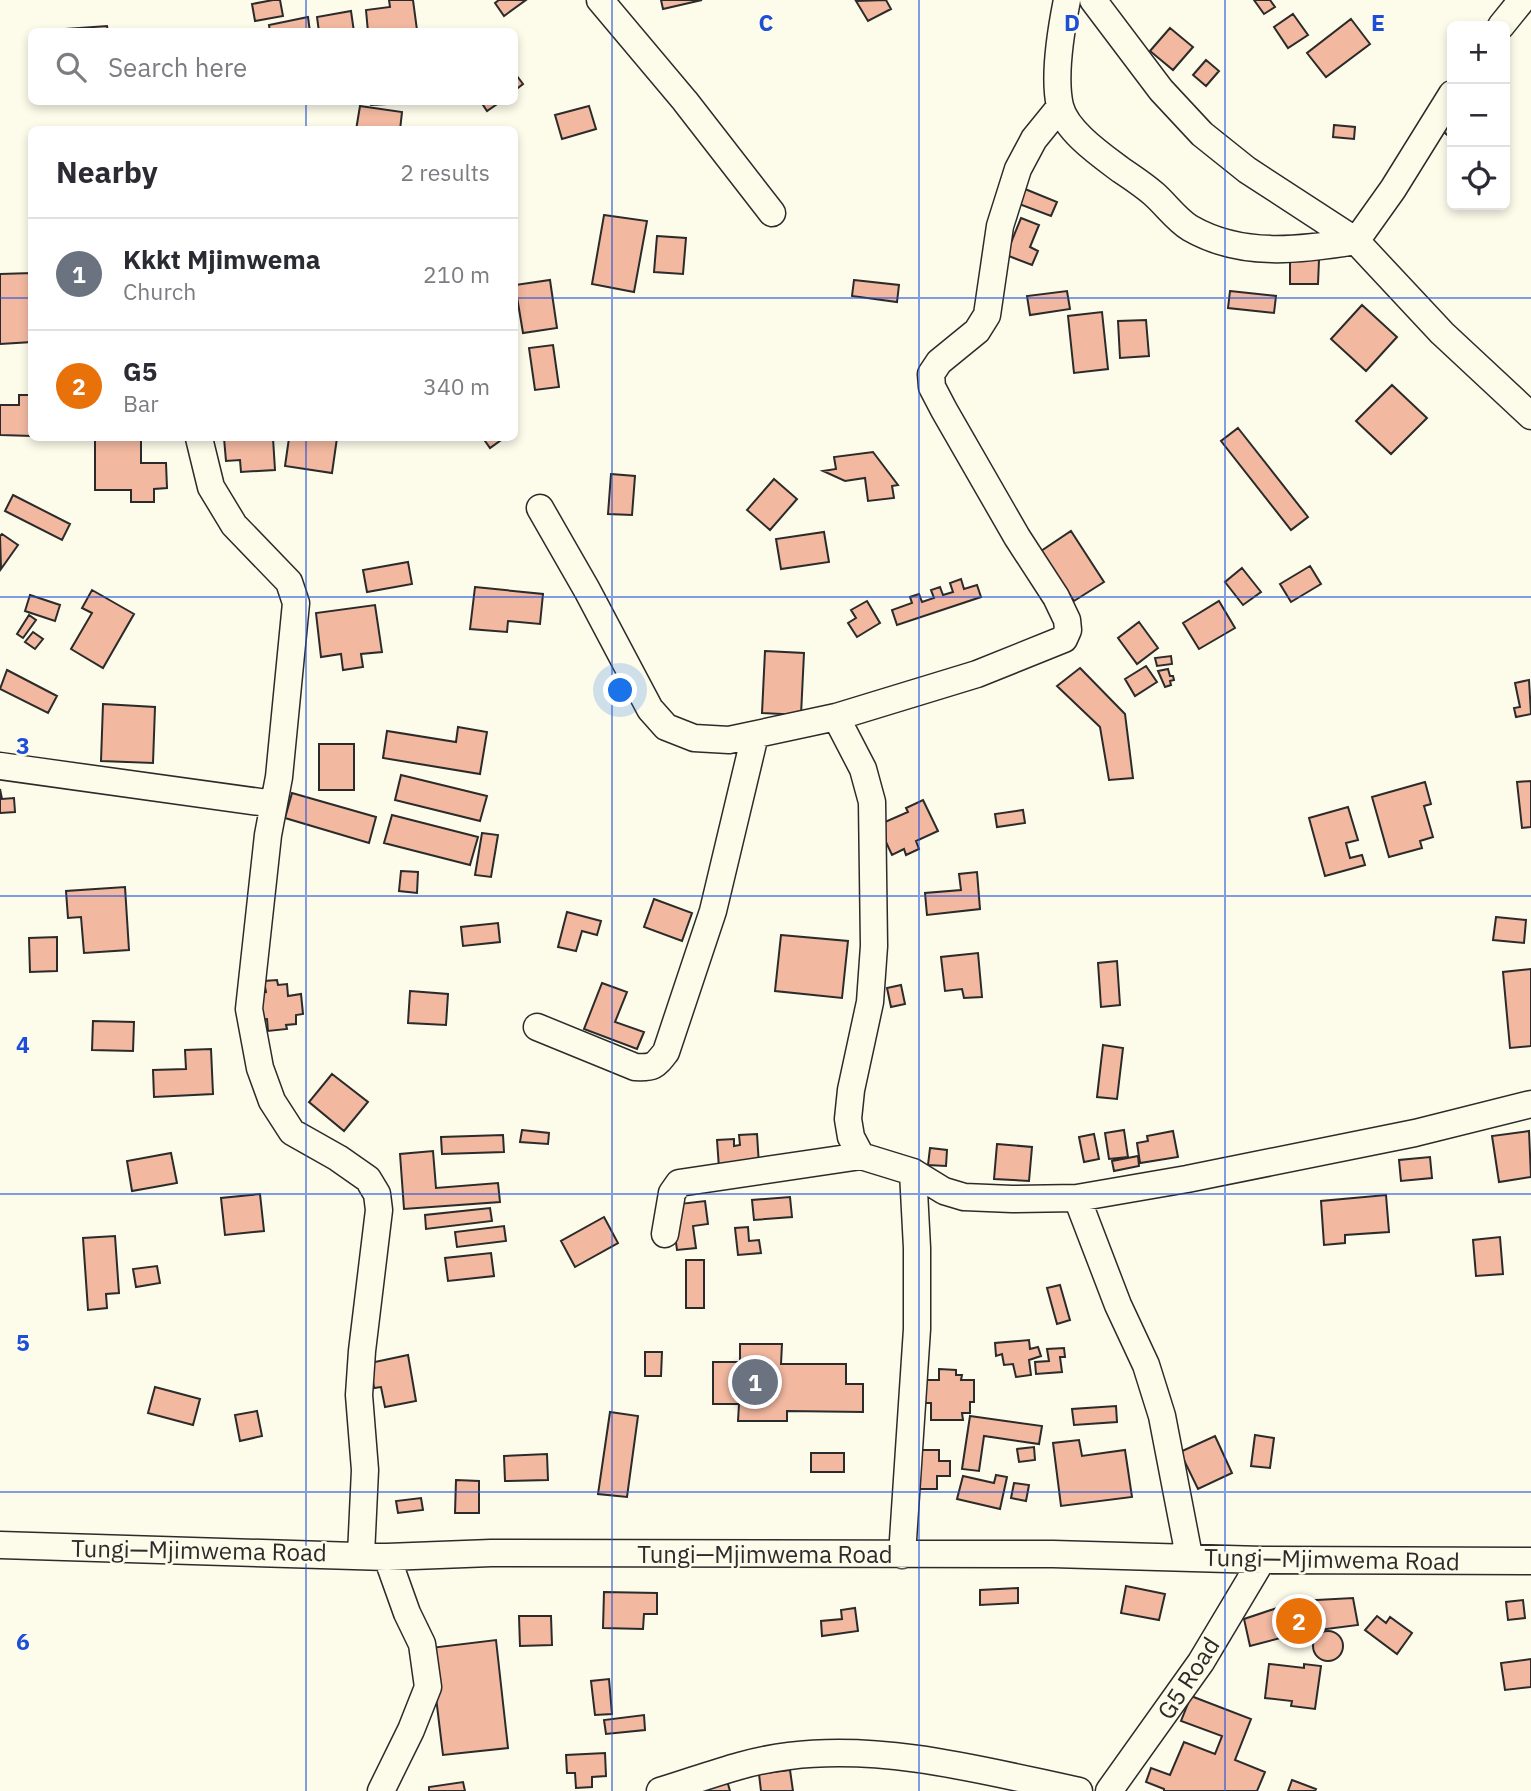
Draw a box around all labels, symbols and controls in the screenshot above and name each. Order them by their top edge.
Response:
text: C [759,7,774,37]
text: D [1064,7,1080,37]
text: E [1371,7,1385,37]
map controls [1447,21,1510,210]
button: + [1447,21,1510,84]
search box [28,28,518,105]
icon: search [52,48,90,86]
text: Search here [108,50,247,84]
button: − [1447,84,1510,147]
button: locate [1447,147,1510,210]
text: Nearby [56,152,158,191]
text: 2 results [400,157,490,187]
text: Kkkt Mjimwema [123,242,320,276]
text: 1 [72,259,86,289]
text: 210 m [423,259,490,289]
text: Church [123,276,196,306]
text: G5 [123,354,157,388]
text: 2 [72,371,86,401]
text: 340 m [423,371,490,401]
text: Bar [123,388,159,418]
your location [603,673,637,707]
text: 3 [16,730,30,760]
text: 4 [16,1029,30,1059]
text: 5 [16,1327,30,1357]
pin: 1 [732,1356,778,1408]
street label: Tungi—Mjimwema Road [71,1532,327,1568]
street label: Tungi—Mjimwema Road [637,1538,893,1570]
street label: Tungi—Mjimwema Road [1204,1541,1460,1577]
pin: 2 [1276,1595,1322,1647]
text: 6 [16,1626,30,1656]
street label: G5 Road [1150,1631,1226,1725]

